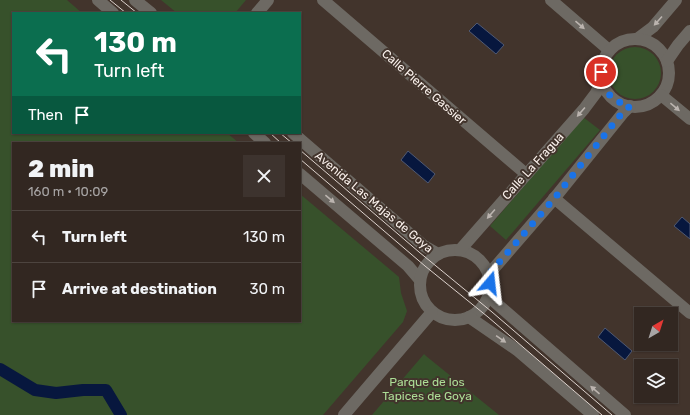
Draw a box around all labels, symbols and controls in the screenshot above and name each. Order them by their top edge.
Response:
one-way arrow [653,16,663,26]
one-way arrow [575,21,585,30]
text: 130 m [94,26,177,59]
icon: left [28,28,80,80]
street label: Calle Pierre Gassier [379,47,469,128]
pin [584,55,618,89]
text: Turn left [94,60,164,82]
icon: arrive [590,61,612,83]
one-way arrow [670,103,681,112]
icon: arrive [71,104,93,126]
text: Then [28,106,63,124]
one-way arrow [576,107,585,117]
street label: Calle La Fragua [499,130,567,202]
street label: Avenida Las Majas de Goya [312,148,436,256]
text: 2 min [28,155,94,183]
button: close [243,155,285,197]
text: 160 m · 10:09 [28,184,108,199]
one-way arrow [324,195,335,204]
one-way arrow [486,209,496,219]
icon: left [28,226,50,248]
text: Turn left [62,228,127,246]
text: 130 m [243,228,285,246]
position arrow [469,262,511,304]
icon: arrive [28,278,50,300]
text: Arrive at destination [62,280,217,298]
text: 30 m [249,280,285,298]
north arrow [634,307,678,351]
map controls [634,307,678,403]
one-way arrow [496,335,507,343]
button: layers [634,359,678,403]
park label: Parque de los Tapices de Goya [382,375,472,403]
one-way arrow [590,385,600,394]

